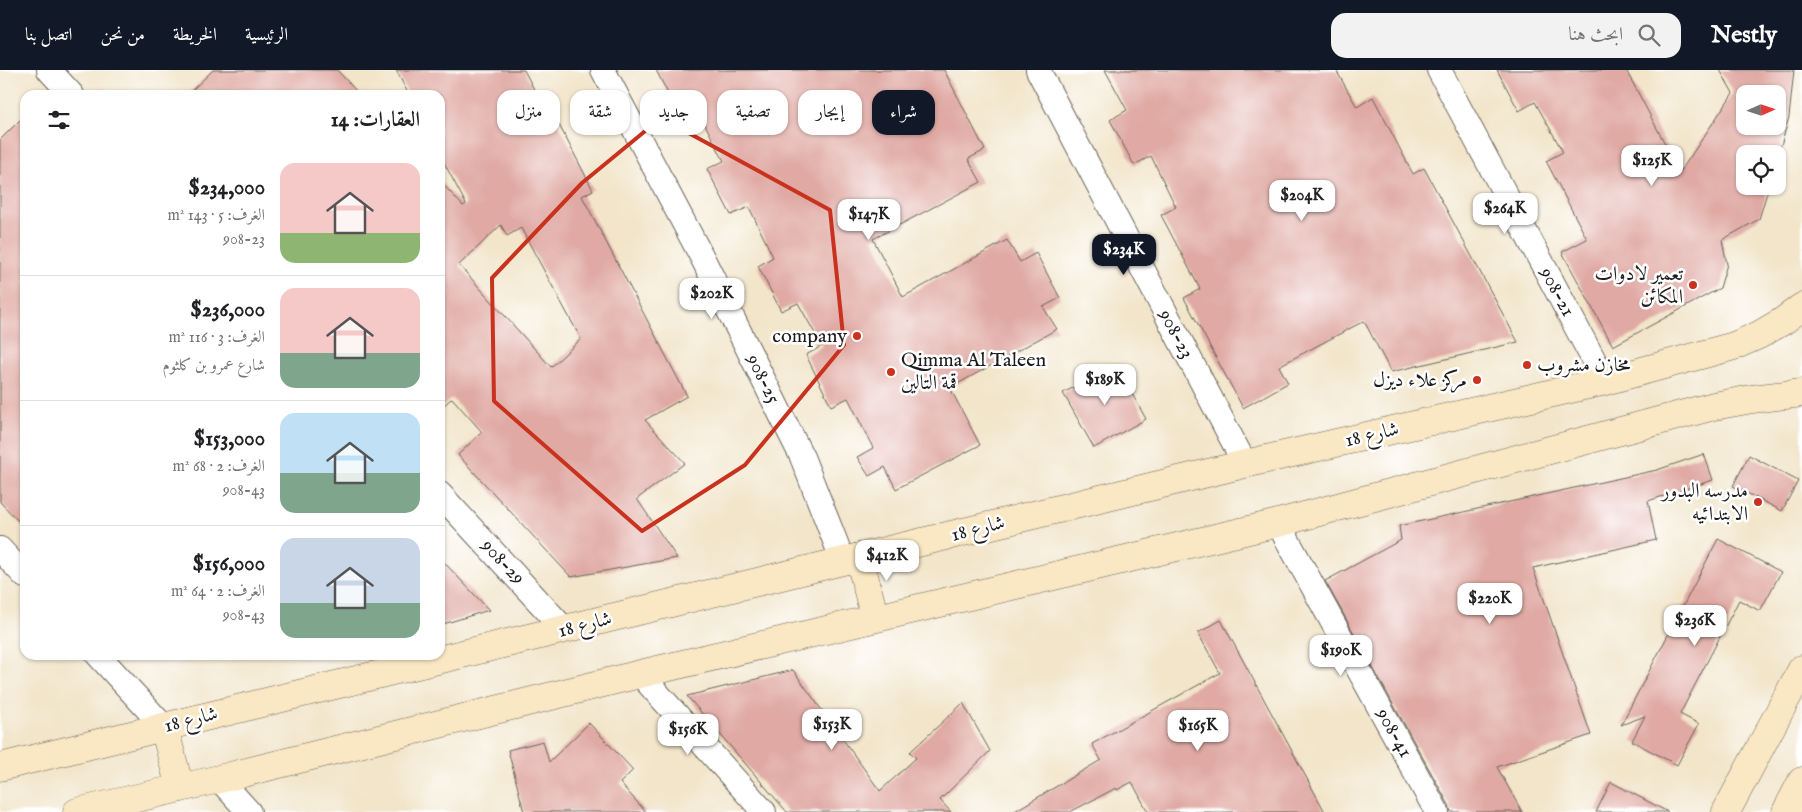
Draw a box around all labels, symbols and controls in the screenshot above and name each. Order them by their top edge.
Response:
search box [1331,13,1681,58]
text: Nestly [1711,20,1777,51]
icon: search [1635,21,1663,49]
text: ابحث هنا [1568,23,1623,47]
text: اتصل بنا [25,24,72,47]
text: من نحن [100,24,145,47]
text: الخريطة [173,24,217,47]
text: الرئيسية [245,24,288,47]
north arrow [1736,85,1786,135]
map controls [1736,85,1786,195]
chip: منزل [497,90,560,135]
chip: شقة [570,90,630,135]
chip: جديد [640,90,707,135]
chip: تصفية [717,90,788,135]
chip: إيجار [798,90,862,135]
chip: شراء [872,90,935,135]
icon: filters [45,106,73,134]
text: العقارات: 14 [331,107,420,134]
pin: $125K [1617,144,1687,187]
button: locate [1736,145,1786,195]
text: $125K [1632,151,1672,171]
text: $234,000 [188,175,265,202]
pin: $204K [1267,180,1337,222]
icon: home [320,183,380,243]
text: $204K [1280,186,1324,206]
pin: $264K [1470,192,1540,235]
pin: $147K [834,198,904,241]
text: $264K [1484,199,1526,219]
text: $147K [848,205,890,225]
text: الغرف: 5 · 143 m² [168,206,265,226]
text: 908-23 [223,230,265,250]
pin: $234K [1089,234,1159,276]
text: $234K [1103,240,1145,260]
street label: 908-21 [1533,262,1580,321]
place label: تعمير لادوات المكائن [1595,262,1683,310]
pin: $202K [677,278,747,320]
marker: تعمير لادوات المكائن [1687,279,1699,291]
text: $202K [690,284,734,304]
text: $236,000 [190,297,265,324]
street label: 908-23 [1152,304,1199,363]
icon: home [320,308,380,368]
place label: company [772,324,847,349]
text: الغرف: 3 · 116 m² [168,328,265,348]
marker: company [851,330,863,342]
place label: Qimma Al Taleen قمة التالين [901,348,1046,396]
street label: 908-25 [740,349,786,408]
place label: مخازن مشروب [1537,353,1630,378]
text: شارع عمرو بن كلثوم [163,356,265,376]
marker: مخازن مشروب [1521,359,1533,371]
pin: $189K [1070,364,1140,406]
marker: Qimma Al Taleen قمة التالين [885,366,897,378]
place label: مركز علاء ديزل [1373,368,1467,393]
text: $189K [1085,370,1125,390]
marker: مركز علاء ديزل [1471,374,1483,386]
street label: شارع 18 [1343,417,1402,457]
text: $153,000 [194,426,265,453]
icon: home [320,433,380,493]
text: الغرف: 2 · 68 m² [173,457,265,477]
place label: مدرسه البدور الابتدائيه [1659,479,1748,527]
text: 908-43 [223,481,265,501]
marker: مدرسه البدور الابتدائيه [1752,496,1764,508]
street label: شارع 18 [949,510,1008,552]
street label: 908-29 [475,533,530,590]
pin: $412K [852,540,922,582]
text: $412K [866,546,908,566]
text: $156,000 [193,551,265,578]
icon: home [320,558,380,618]
text: الغرف: 2 · 64 m² [171,582,265,602]
pin: $220K [1455,582,1525,625]
text: $220K [1468,589,1512,609]
pin: $236K [1660,604,1730,647]
text: 908-43 [223,606,265,626]
street label: شارع 18 [556,606,615,648]
text: $236K [1675,611,1715,631]
pin: $190K [1306,634,1376,677]
text: $190K [1320,641,1362,661]
street label: شارع 18 [162,701,221,743]
street label: 908-41 [1370,703,1418,762]
pin: $153K [797,708,867,751]
pin: $165K [1163,710,1233,752]
pin: $156K [653,714,723,756]
text: $153K [813,715,851,735]
text: $165K [1179,716,1217,736]
text: $156K [669,720,707,740]

